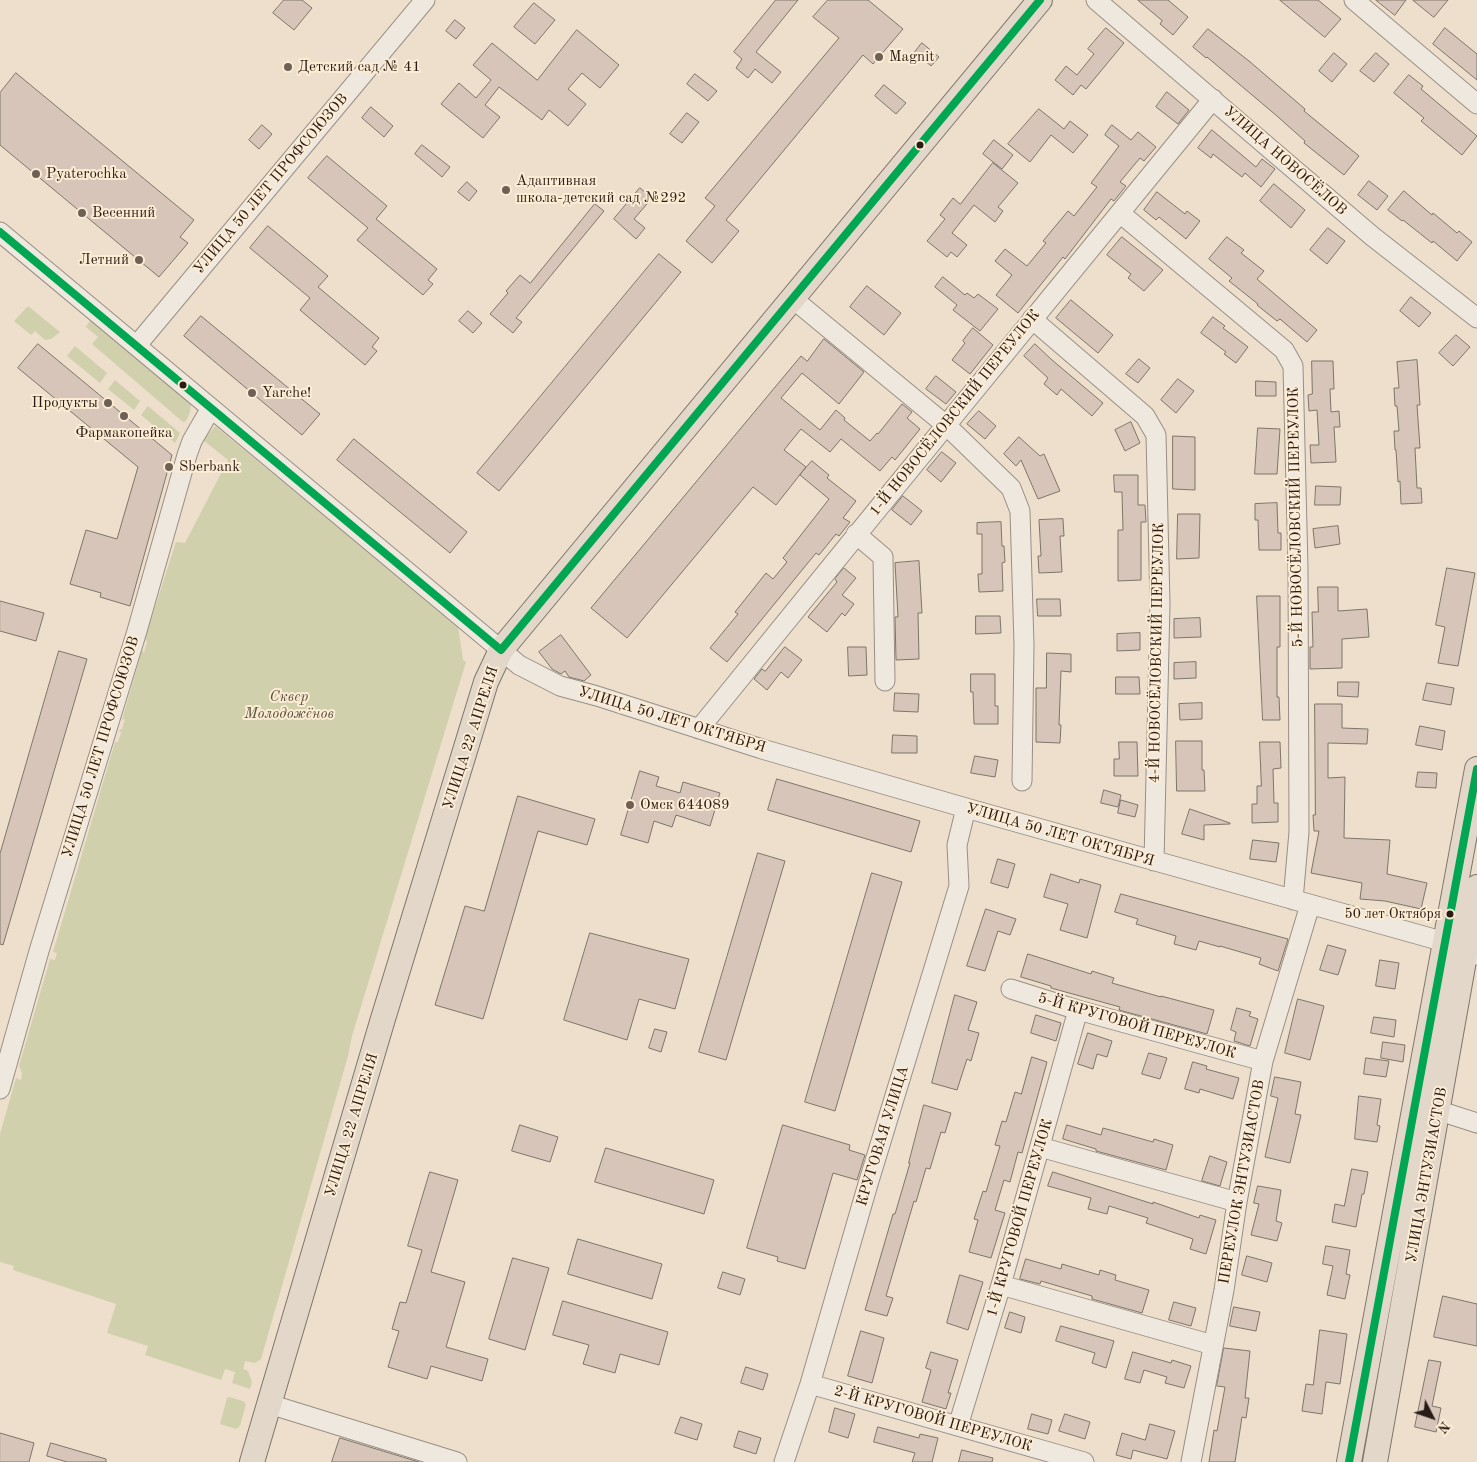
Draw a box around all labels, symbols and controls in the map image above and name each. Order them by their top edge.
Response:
place label: Magnit [889,48,934,66]
marker: Magnit [873,51,885,63]
place label: Детский сад № 41 [298,58,421,76]
marker: Детский сад № 41 [282,61,294,73]
street label: УЛИЦА 50 ЛЕТ ПРОФСОЮЗОВ [190,90,352,278]
street label: УЛИЦА НОВОСЁЛОВ [1220,103,1350,219]
unlabelled marker [915,140,925,150]
place label: Pyaterochka [46,165,127,183]
marker: Pyaterochka [30,168,42,180]
place label: Адаптивная школа-детский сад №292 [516,172,686,207]
marker: Адаптивная школа-детский сад №292 [500,184,512,196]
place label: Весенний [92,204,155,222]
marker: Весенний [76,207,88,219]
place label: Летний [79,251,129,269]
marker: Летний [133,254,145,266]
street label: 1-Й НОВОСЁЛОВСКИЙ ПЕРЕУЛОК [866,306,1044,520]
unlabelled marker [178,380,188,390]
place label: Yarche! [262,384,311,402]
marker: Yarche! [246,387,258,399]
street label: 5-Й НОВОСЁЛОВСКИЙ ПЕРЕУЛОК [1285,387,1307,647]
place label: Продукты [32,394,98,412]
marker: Продукты [102,397,114,409]
marker: Фармакопейка [118,410,130,422]
place label: Фармакопейка [76,424,172,442]
place label: Sberbank [179,458,240,476]
marker: Sberbank [163,461,175,473]
street label: 4-Й НОВОСЁЛОВСКИЙ ПЕРЕУЛОК [1146,523,1168,783]
street label: УЛИЦА 50 ЛЕТ ПРОФСОЮЗОВ [59,634,143,860]
street label: УЛИЦА 22 АПРЕЛЯ [439,664,503,812]
street label: УЛИЦА 50 ЛЕТ ОКТЯБРЯ [576,683,768,757]
park label: Сквер Молодожёнов [244,688,334,723]
place label: Омск 644089 [640,796,730,814]
marker: Омск 644089 [624,799,636,811]
street label: УЛИЦА 50 ЛЕТ ОКТЯБРЯ [964,799,1156,871]
place label: 50 лет Октября [1345,906,1441,922]
marker: 50 лет Октября [1445,909,1455,919]
street label: 5-Й КРУГОВОЙ ПЕРЕУЛОК [1036,989,1238,1063]
street label: УЛИЦА 22 АПРЕЛЯ [322,1051,382,1199]
street label: КРУГОВАЯ УЛИЦА [853,1063,913,1209]
street label: ПЕРЕУЛОК ЭНТУЗИАСТОВ [1215,1078,1269,1286]
street label: УЛИЦА ЭНТУЗИАСТОВ [1403,1086,1451,1264]
street label: 1-Й КРУГОВОЙ ПЕРЕУЛОК [983,1117,1057,1319]
street label: 2-Й КРУГОВОЙ ПЕРЕУЛОК [832,1382,1034,1456]
north arrow [1407,1392,1457,1442]
text: N [1435,1418,1452,1435]

